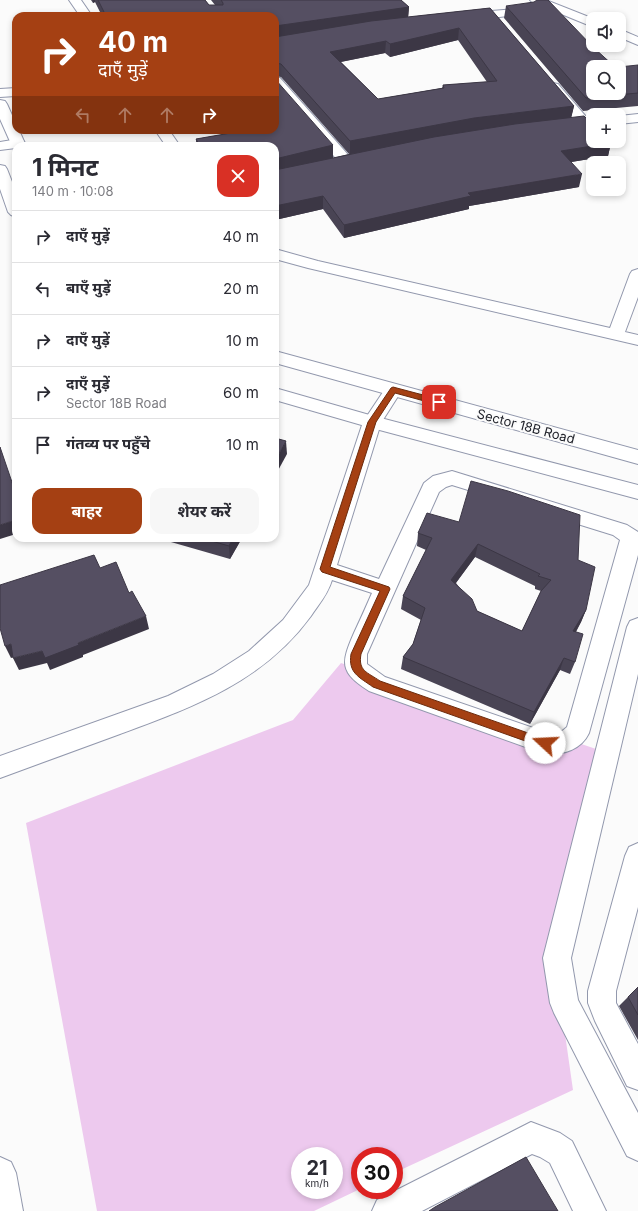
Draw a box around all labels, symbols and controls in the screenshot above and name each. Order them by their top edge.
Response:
map controls [586,12,626,196]
button: sound [586,12,626,52]
text: 40 m [98,25,168,59]
icon: right [32,28,84,80]
text: दाएँ मुड़ें [98,59,148,80]
button: search [586,60,626,100]
icon: left [72,104,94,126]
icon: ahead [114,104,136,126]
icon: ahead [156,104,178,126]
icon: right [198,104,220,126]
button: + [586,108,626,148]
text: 1 मिनट [32,153,98,182]
button: close [217,155,259,197]
button: − [586,156,626,196]
text: 140 m · 10:08 [32,183,113,199]
icon: right [32,226,54,248]
text: दाएँ मुड़ें [66,226,110,245]
text: 40 m [222,227,259,246]
icon: left [32,278,54,300]
text: बाएँ मुड़ें [66,278,111,297]
text: 20 m [223,279,259,298]
icon: right [32,330,54,352]
text: दाएँ मुड़ें [66,330,110,349]
text: 10 m [226,331,259,350]
text: दाएँ मुड़ें [66,374,110,393]
icon: right [32,382,54,404]
text: 60 m [223,383,259,402]
pin [422,385,456,419]
icon: arrive [428,391,450,413]
text: Sector 18B Road [66,395,167,411]
street label: Sector 18B Road [475,405,577,447]
icon: arrive [32,434,54,456]
text: गंतव्य पर पहुँचे [66,434,150,453]
text: 10 m [226,435,259,454]
button: बाहर [32,488,142,534]
button: शेयर करें [150,488,259,534]
position arrow [524,722,566,764]
speed limit sign: 30 [351,1147,403,1199]
text: 21 [306,1156,328,1180]
text: km/h [305,1177,329,1189]

